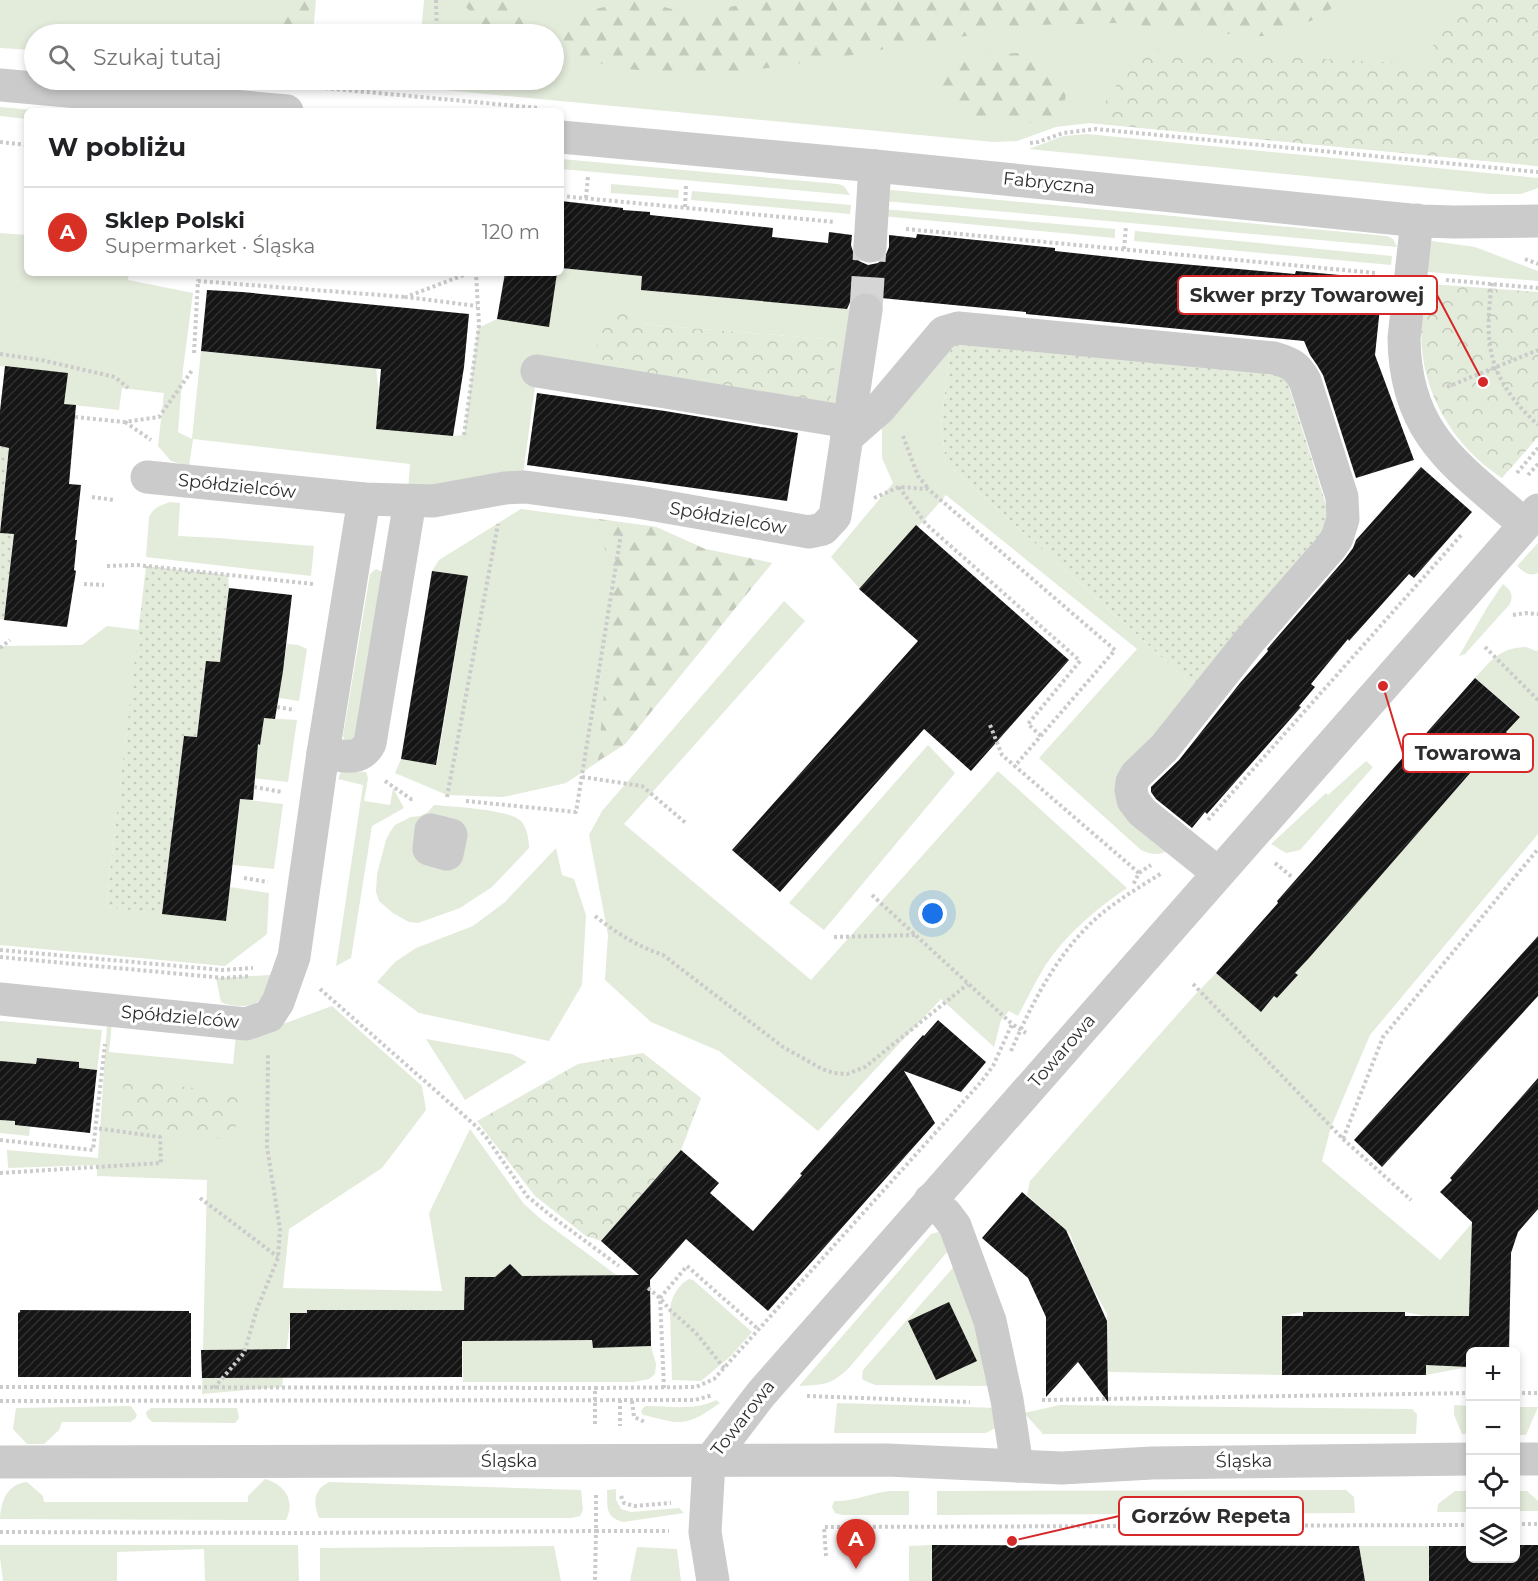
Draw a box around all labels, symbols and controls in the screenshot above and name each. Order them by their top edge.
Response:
search box [24,24,564,90]
icon: search [45,41,78,74]
text: Szukaj tutaj [93,44,221,71]
text: W pobliżu [48,131,186,163]
street label: Fabryczna [1002,167,1096,199]
text: Sklep Polski [105,207,245,234]
text: A [60,220,75,244]
text: 120 m [482,220,540,244]
text: Supermarket · Śląska [105,234,315,258]
callout: Skwer przy Towarowej [1178,276,1437,314]
text: Skwer przy Towarowej [1190,283,1424,307]
street label: Spółdzielców [177,469,297,503]
street label: Spółdzielców [668,497,788,539]
callout: Towarowa [1403,734,1533,772]
text: Towarowa [1415,741,1521,765]
your location [918,899,947,928]
street label: Spółdzielców [120,1001,240,1033]
street label: Towarowa [1024,1010,1100,1092]
map controls [1466,1347,1520,1563]
button: + [1466,1347,1520,1401]
street label: Towarowa [706,1376,780,1460]
button: − [1466,1401,1520,1455]
street label: Śląska [481,1450,537,1472]
street label: Śląska [1216,1450,1272,1472]
button: locate [1466,1455,1520,1509]
callout: Gorzów Repeta [1119,1497,1303,1535]
text: Gorzów Repeta [1131,1504,1291,1528]
button: layers [1466,1509,1520,1563]
pin: A [836,1520,876,1569]

